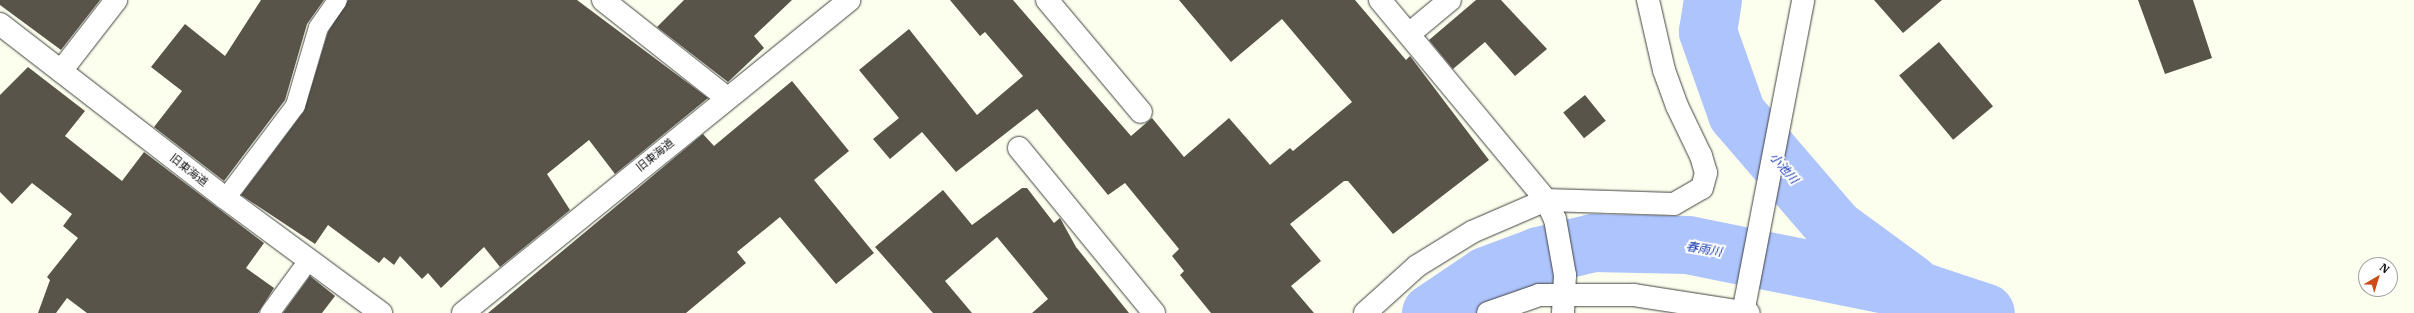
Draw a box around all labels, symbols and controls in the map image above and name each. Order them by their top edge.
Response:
street label: 旧東海道 [634,136,676,174]
water label: 小池川 [1767,150,1801,186]
street label: 旧東海道 [168,151,210,189]
water label: 春雨川 [1685,239,1723,259]
north arrow [2358,257,2398,297]
text: N [2377,260,2393,277]

